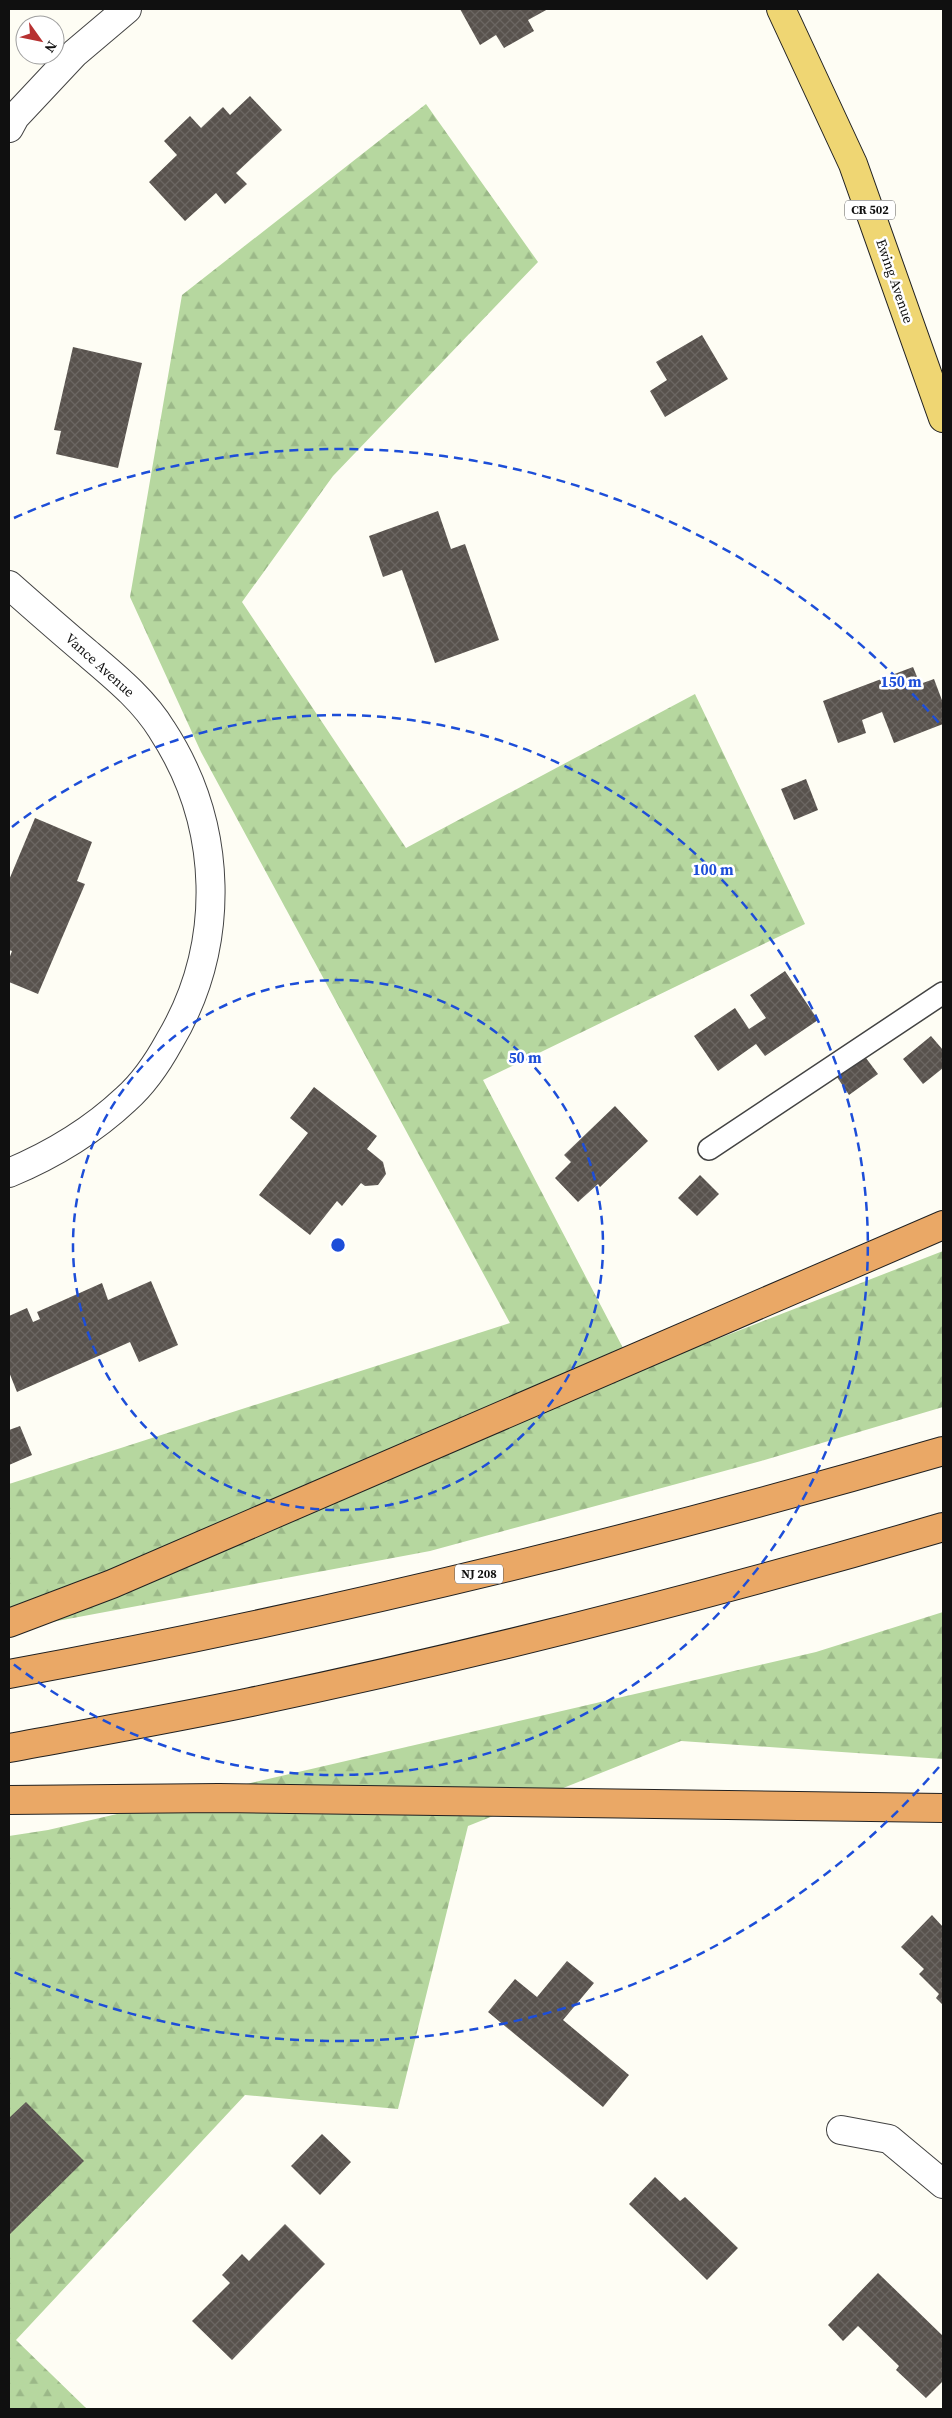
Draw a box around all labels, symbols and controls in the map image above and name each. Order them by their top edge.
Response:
north arrow [15,15,65,65]
text: N [40,37,62,57]
road number: CR 502 [845,200,895,220]
street label: Ewing Avenue [871,236,919,326]
street label: Vance Avenue [61,628,139,702]
text: 150 m [880,671,922,692]
text: 100 m [692,859,734,880]
text: 50 m [508,1047,542,1068]
centre of rings [329,1236,347,1254]
road number: NJ 208 [455,1565,503,1584]

